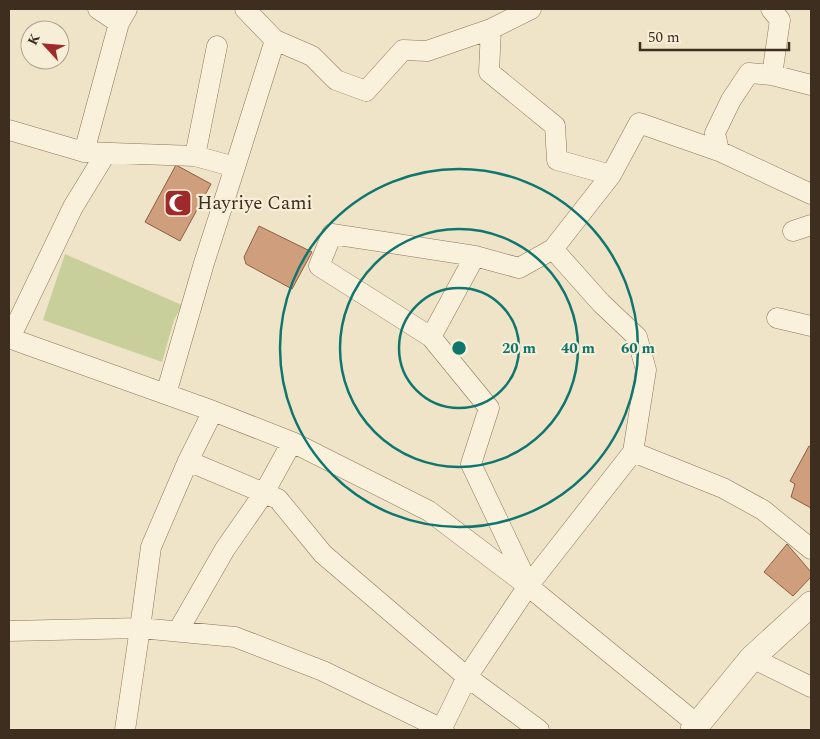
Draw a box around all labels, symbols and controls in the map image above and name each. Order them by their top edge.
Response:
north arrow [20,20,70,70]
scale bar [640,20,789,52]
text: 50 m [648,26,680,49]
text: K [22,30,46,49]
mosque icon: Hayriye Cami [163,188,193,218]
place label: Hayriye Cami [197,189,313,218]
text: 20 m [502,337,537,360]
text: 40 m [561,337,596,360]
text: 60 m [621,337,656,360]
centre of rings [450,339,468,357]

